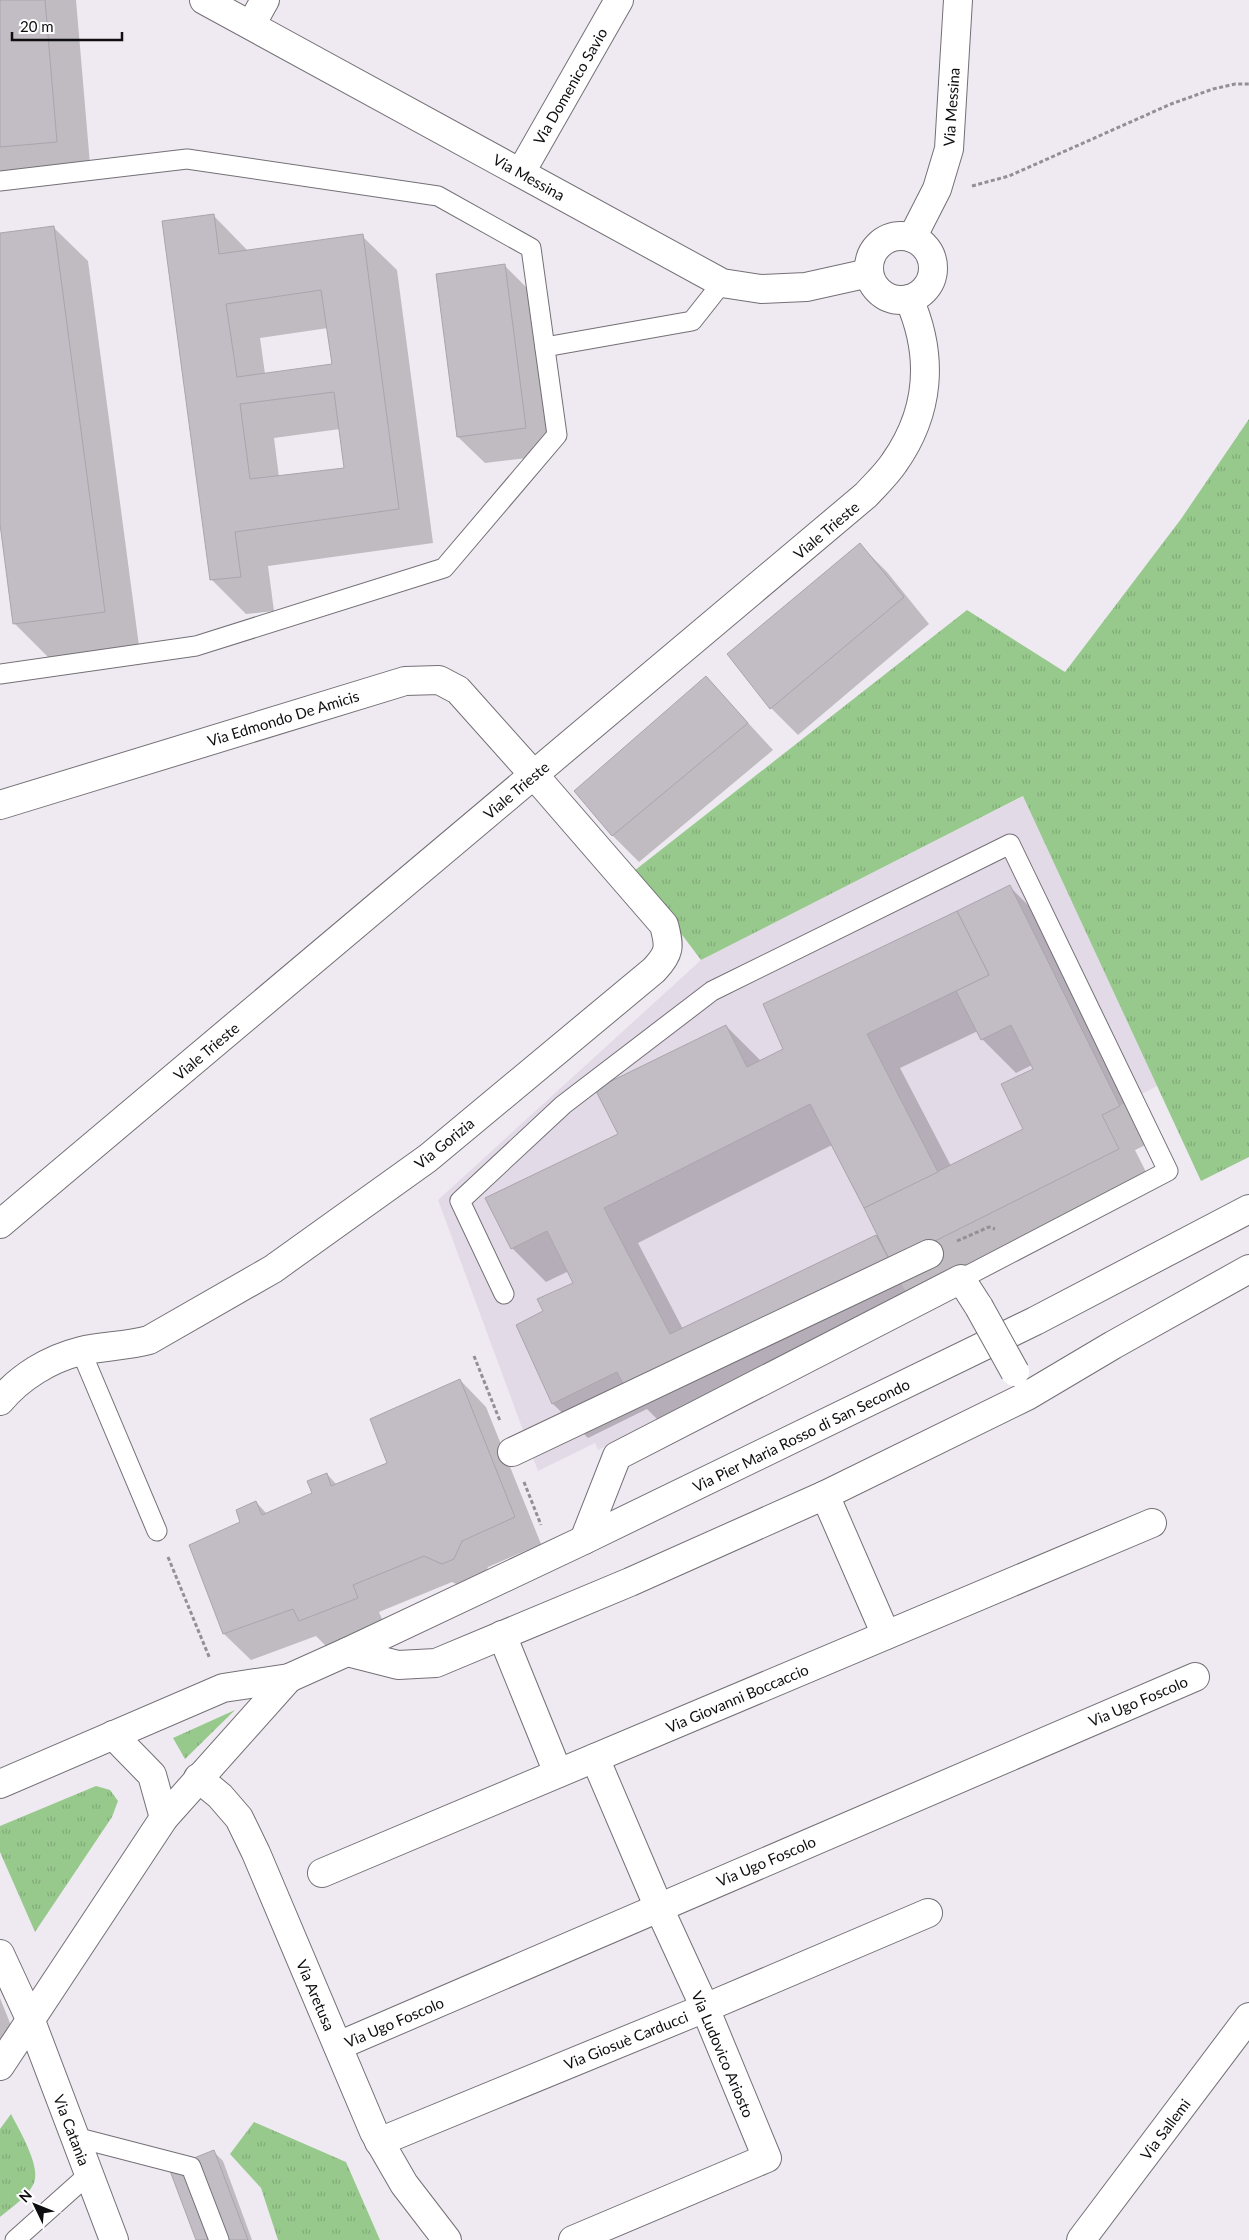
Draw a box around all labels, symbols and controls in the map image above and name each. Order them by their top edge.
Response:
scale bar [12,10,122,42]
text: 20 m [20,17,54,35]
street label: Via Domenico Savio [529,24,611,148]
street label: Via Messina [939,67,963,147]
street label: Via Messina [490,150,568,204]
street label: Viale Trieste [790,497,862,563]
street label: Via Edmondo De Amicis [205,686,361,750]
street label: Viale Trieste [480,757,552,823]
street label: Viale Trieste [170,1018,242,1084]
street label: Via Gorizia [411,1114,477,1172]
street label: Via Pier Maria Rosso di San Secondo [690,1374,912,1496]
street label: Via Giovanni Boccaccio [663,1660,811,1736]
street label: Via Ugo Foscolo [1086,1672,1190,1730]
street label: Via Ugo Foscolo [714,1832,818,1890]
street label: Via Aretusa [293,1957,339,2033]
street label: Via Ludovico Ariosto [688,1988,758,2120]
street label: Via Ugo Foscolo [342,1993,446,2051]
street label: Via Giosuè Carducci [561,2007,691,2073]
street label: Via Catania [50,2092,94,2168]
street label: Via Sallemi [1136,2095,1194,2163]
north arrow [10,2180,60,2230]
text: N [15,2186,35,2206]

